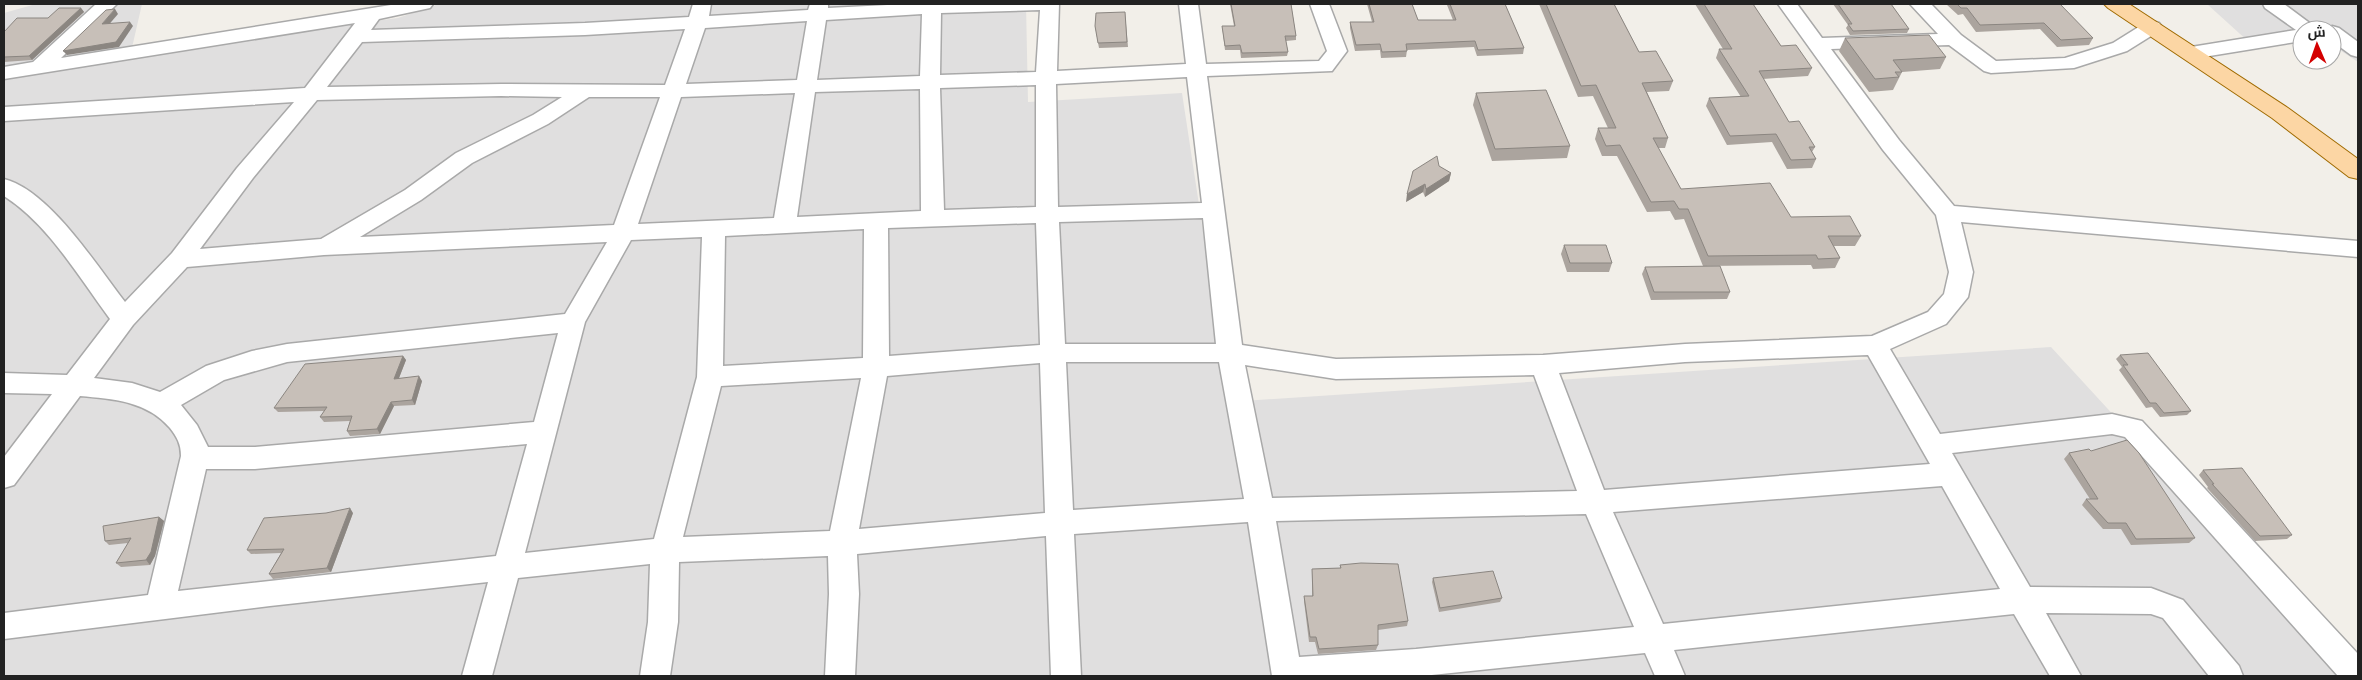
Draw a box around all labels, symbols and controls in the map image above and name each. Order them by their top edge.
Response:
north arrow [2292,20,2342,70]
text: ش [2307,24,2326,41]

